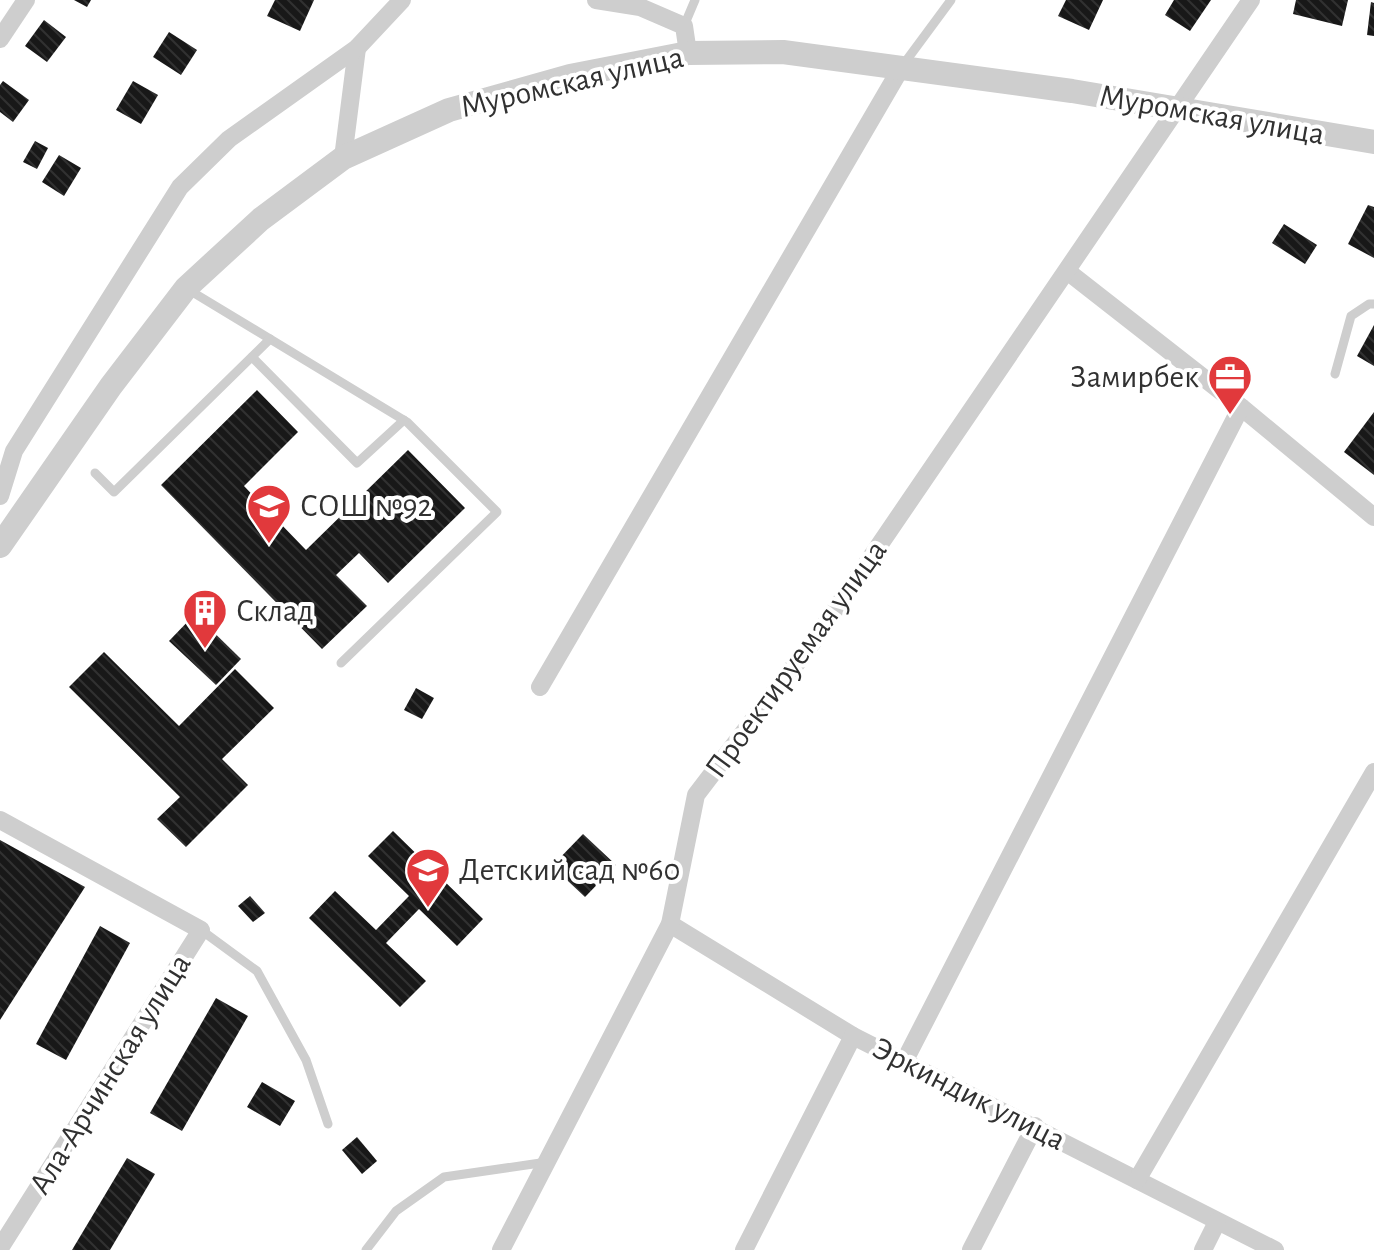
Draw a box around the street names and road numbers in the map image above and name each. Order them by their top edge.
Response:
street label: Муромская улица [457,41,687,123]
street label: Муромская улица [1097,79,1327,151]
street label: Проектируемая улица [699,534,893,784]
street label: Ала-Арчинская улица [23,948,197,1200]
street label: Эркиндик улица [867,1032,1071,1156]

